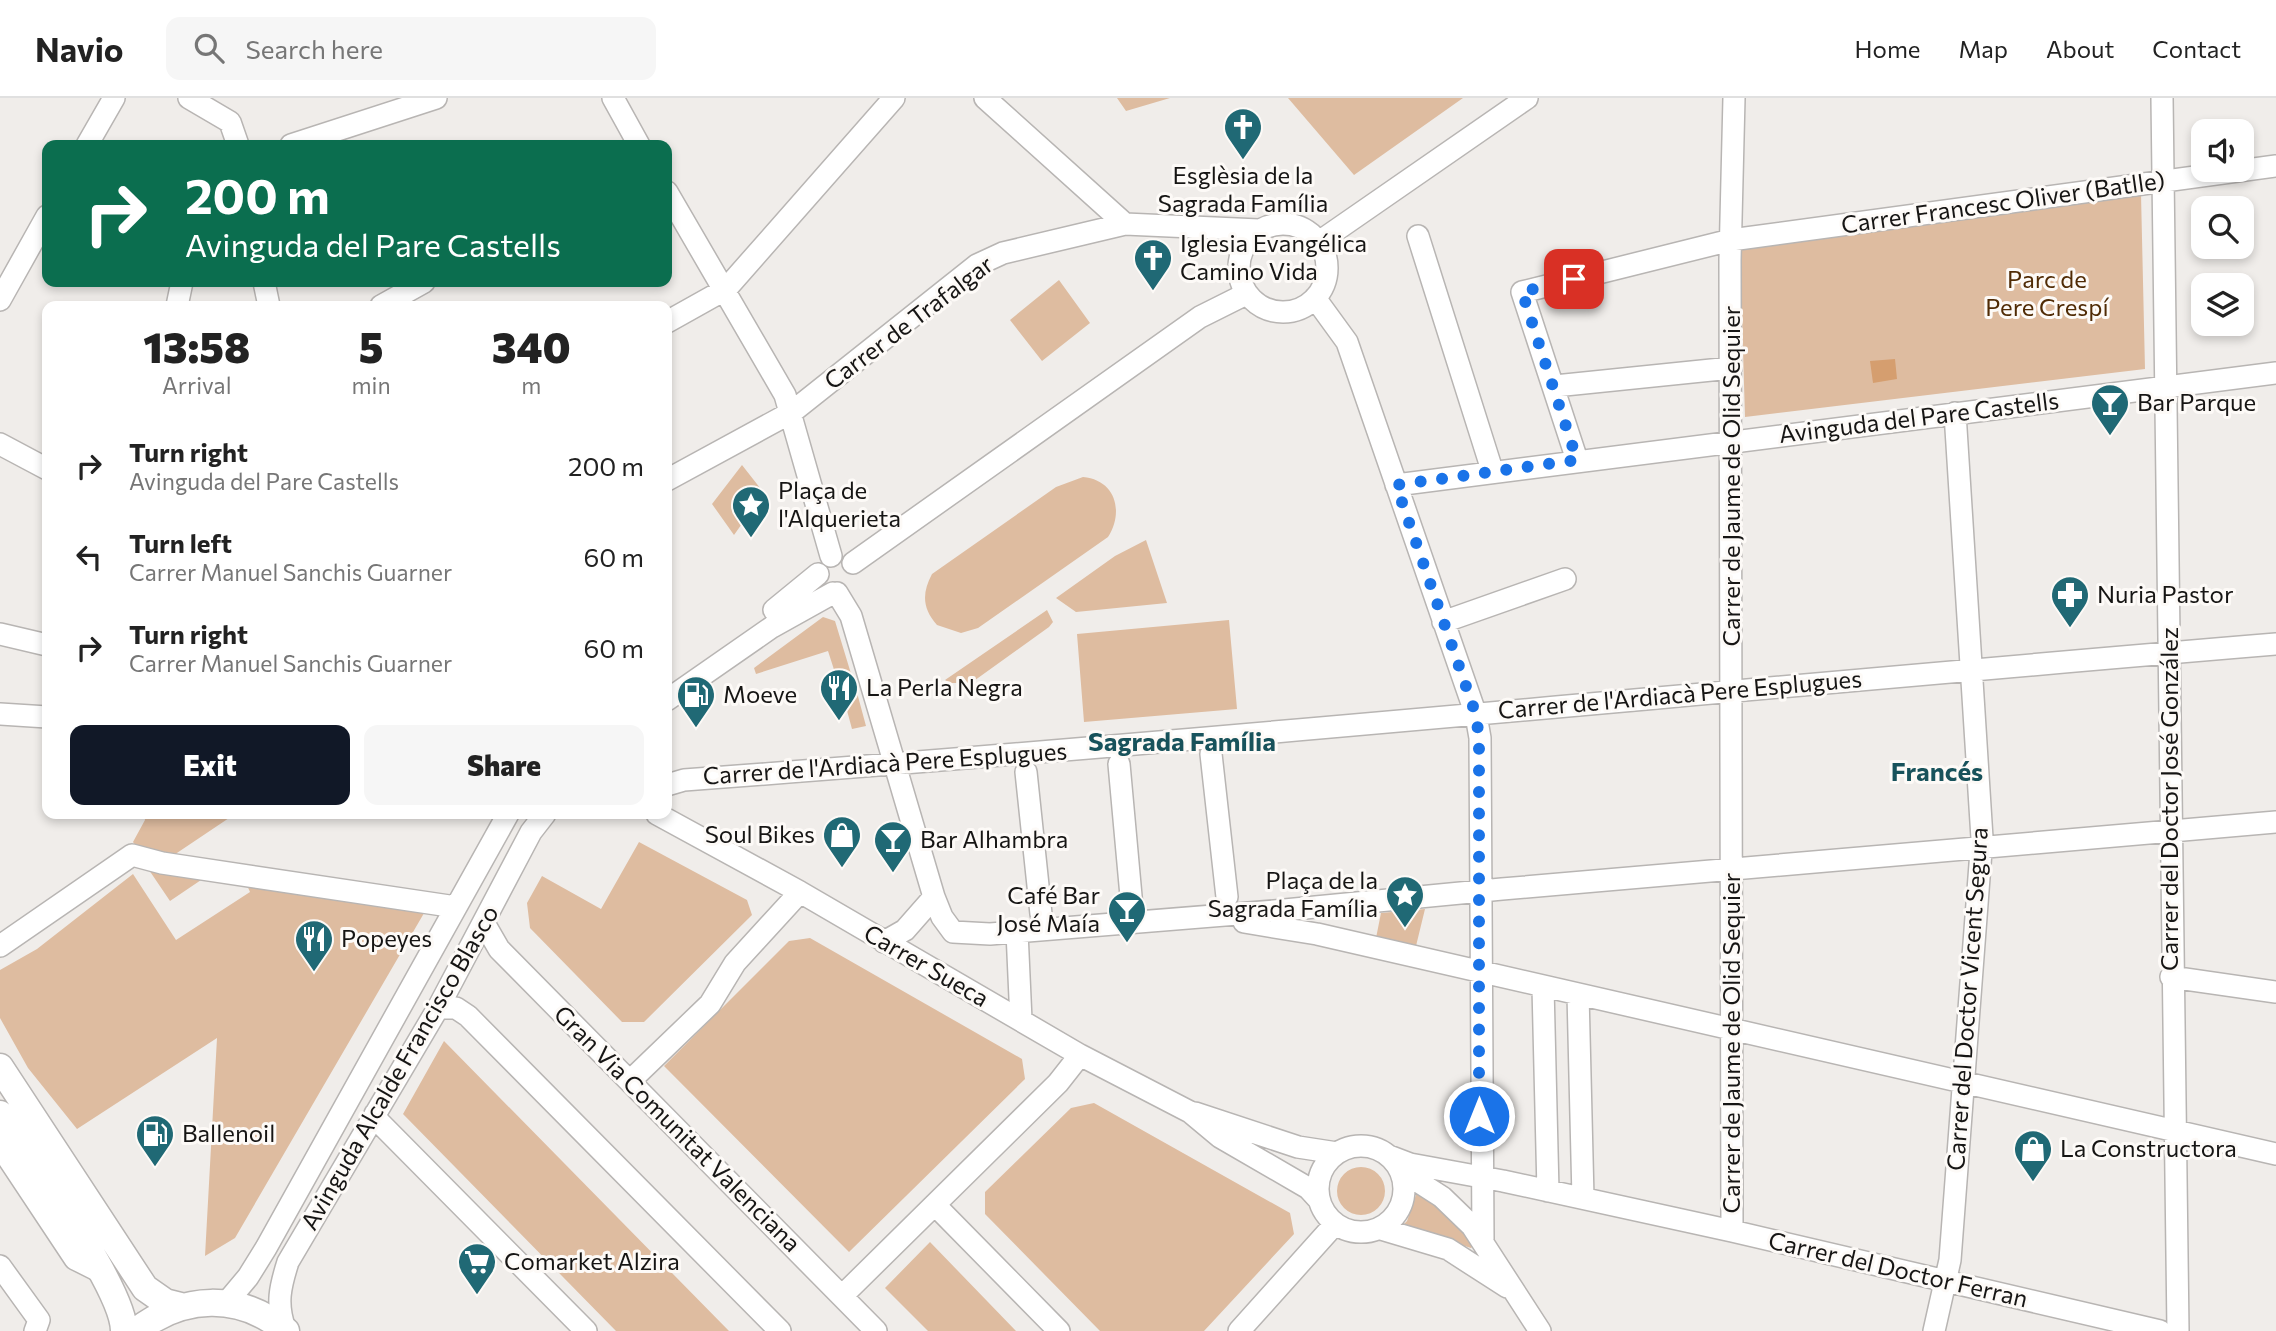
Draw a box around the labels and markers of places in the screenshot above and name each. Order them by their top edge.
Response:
church icon: Esglèsia de la Sagrada Família [1222,106,1264,161]
place label: Esglèsia de la Sagrada Família [1158,160,1328,217]
place label: Iglesia Evangélica Camino Vida [1180,228,1367,285]
church icon: Iglesia Evangélica Camino Vida [1132,237,1174,292]
pin [1544,249,1604,309]
bar icon: Bar Parque [2089,382,2131,437]
place label: Bar Parque [2137,387,2256,416]
place label: Plaça de l'Alquerieta [778,475,901,532]
place icon: Plaça de l'Alquerieta [730,484,772,539]
pharmacy icon: Nuria Pastor [2049,574,2091,629]
place label: Nuria Pastor [2097,579,2234,608]
restaurant icon: La Perla Negra [818,667,860,722]
place label: La Perla Negra [866,672,1023,701]
fuel station icon: Moeve [675,674,717,729]
place label: Moeve [723,679,797,708]
shop icon: Soul Bikes [821,814,863,869]
place label: Soul Bikes [705,819,815,848]
bar icon: Bar Alhambra [872,819,914,874]
place label: Bar Alhambra [920,824,1068,853]
place label: Plaça de la Sagrada Família [1208,865,1378,922]
place icon: Plaça de la Sagrada Família [1384,874,1426,929]
place label: Café Bar José Maía [997,880,1100,937]
bar icon: Café Bar José Maía [1106,889,1148,944]
restaurant icon: Popeyes [293,918,335,973]
place label: Popeyes [341,923,432,952]
fuel station icon: Ballenoil [134,1113,176,1168]
place label: Ballenoil [182,1118,275,1147]
shop icon: La Constructora [2012,1128,2054,1183]
place label: La Constructora [2060,1133,2237,1162]
supermarket icon: Comarket Alzira [456,1241,498,1296]
place label: Comarket Alzira [504,1246,680,1275]

